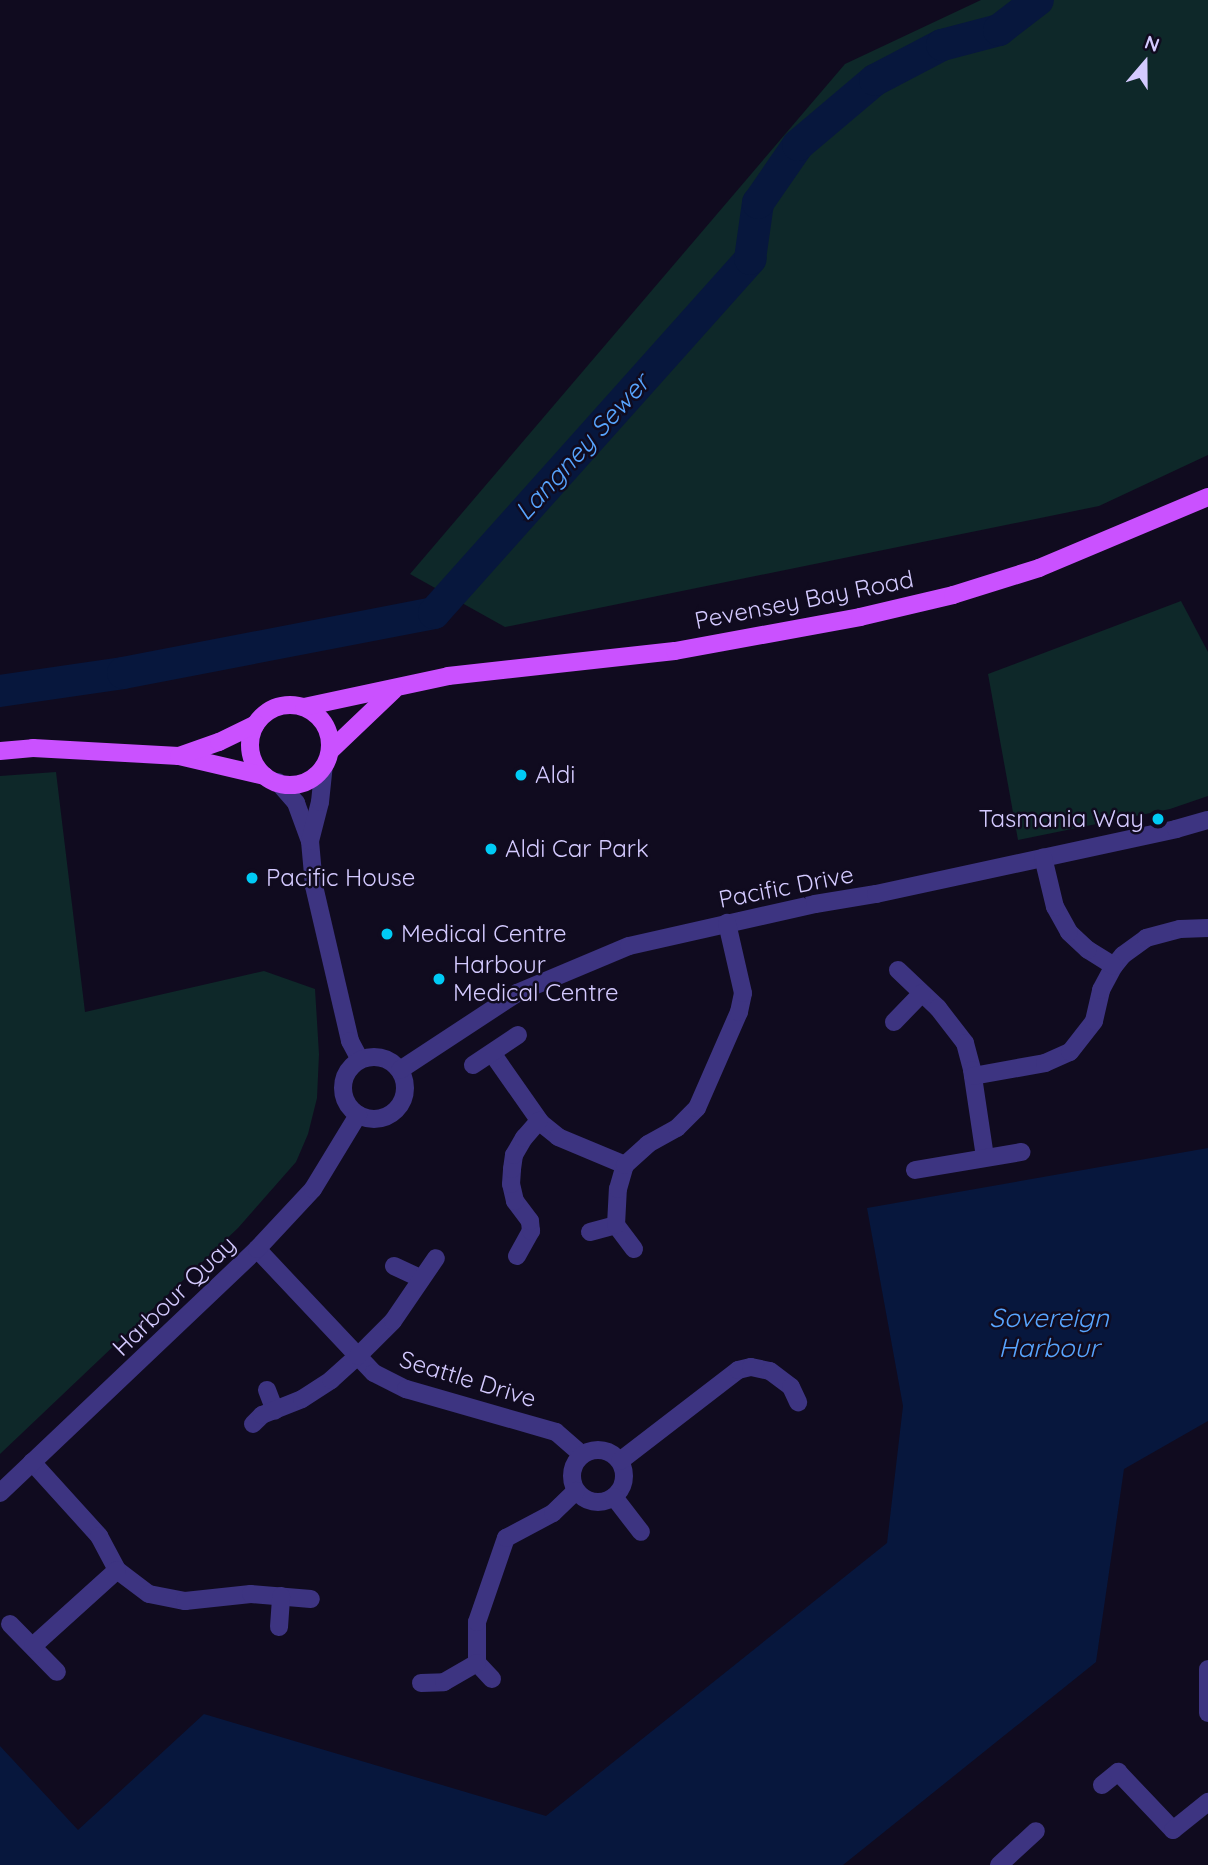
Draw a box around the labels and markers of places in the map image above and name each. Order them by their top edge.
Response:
place label: Aldi [535,761,575,789]
marker: Aldi [513,767,529,783]
place label: Tasmania Way [978,805,1144,833]
marker: Tasmania Way [1150,811,1166,827]
place label: Aldi Car Park [505,835,649,863]
marker: Aldi Car Park [483,841,499,857]
place label: Pacific House [266,864,415,892]
marker: Pacific House [244,870,260,886]
place label: Medical Centre [401,920,567,948]
marker: Medical Centre [379,926,395,942]
place label: Harbour Medical Centre [453,951,619,1007]
marker: Harbour Medical Centre [431,971,447,987]

